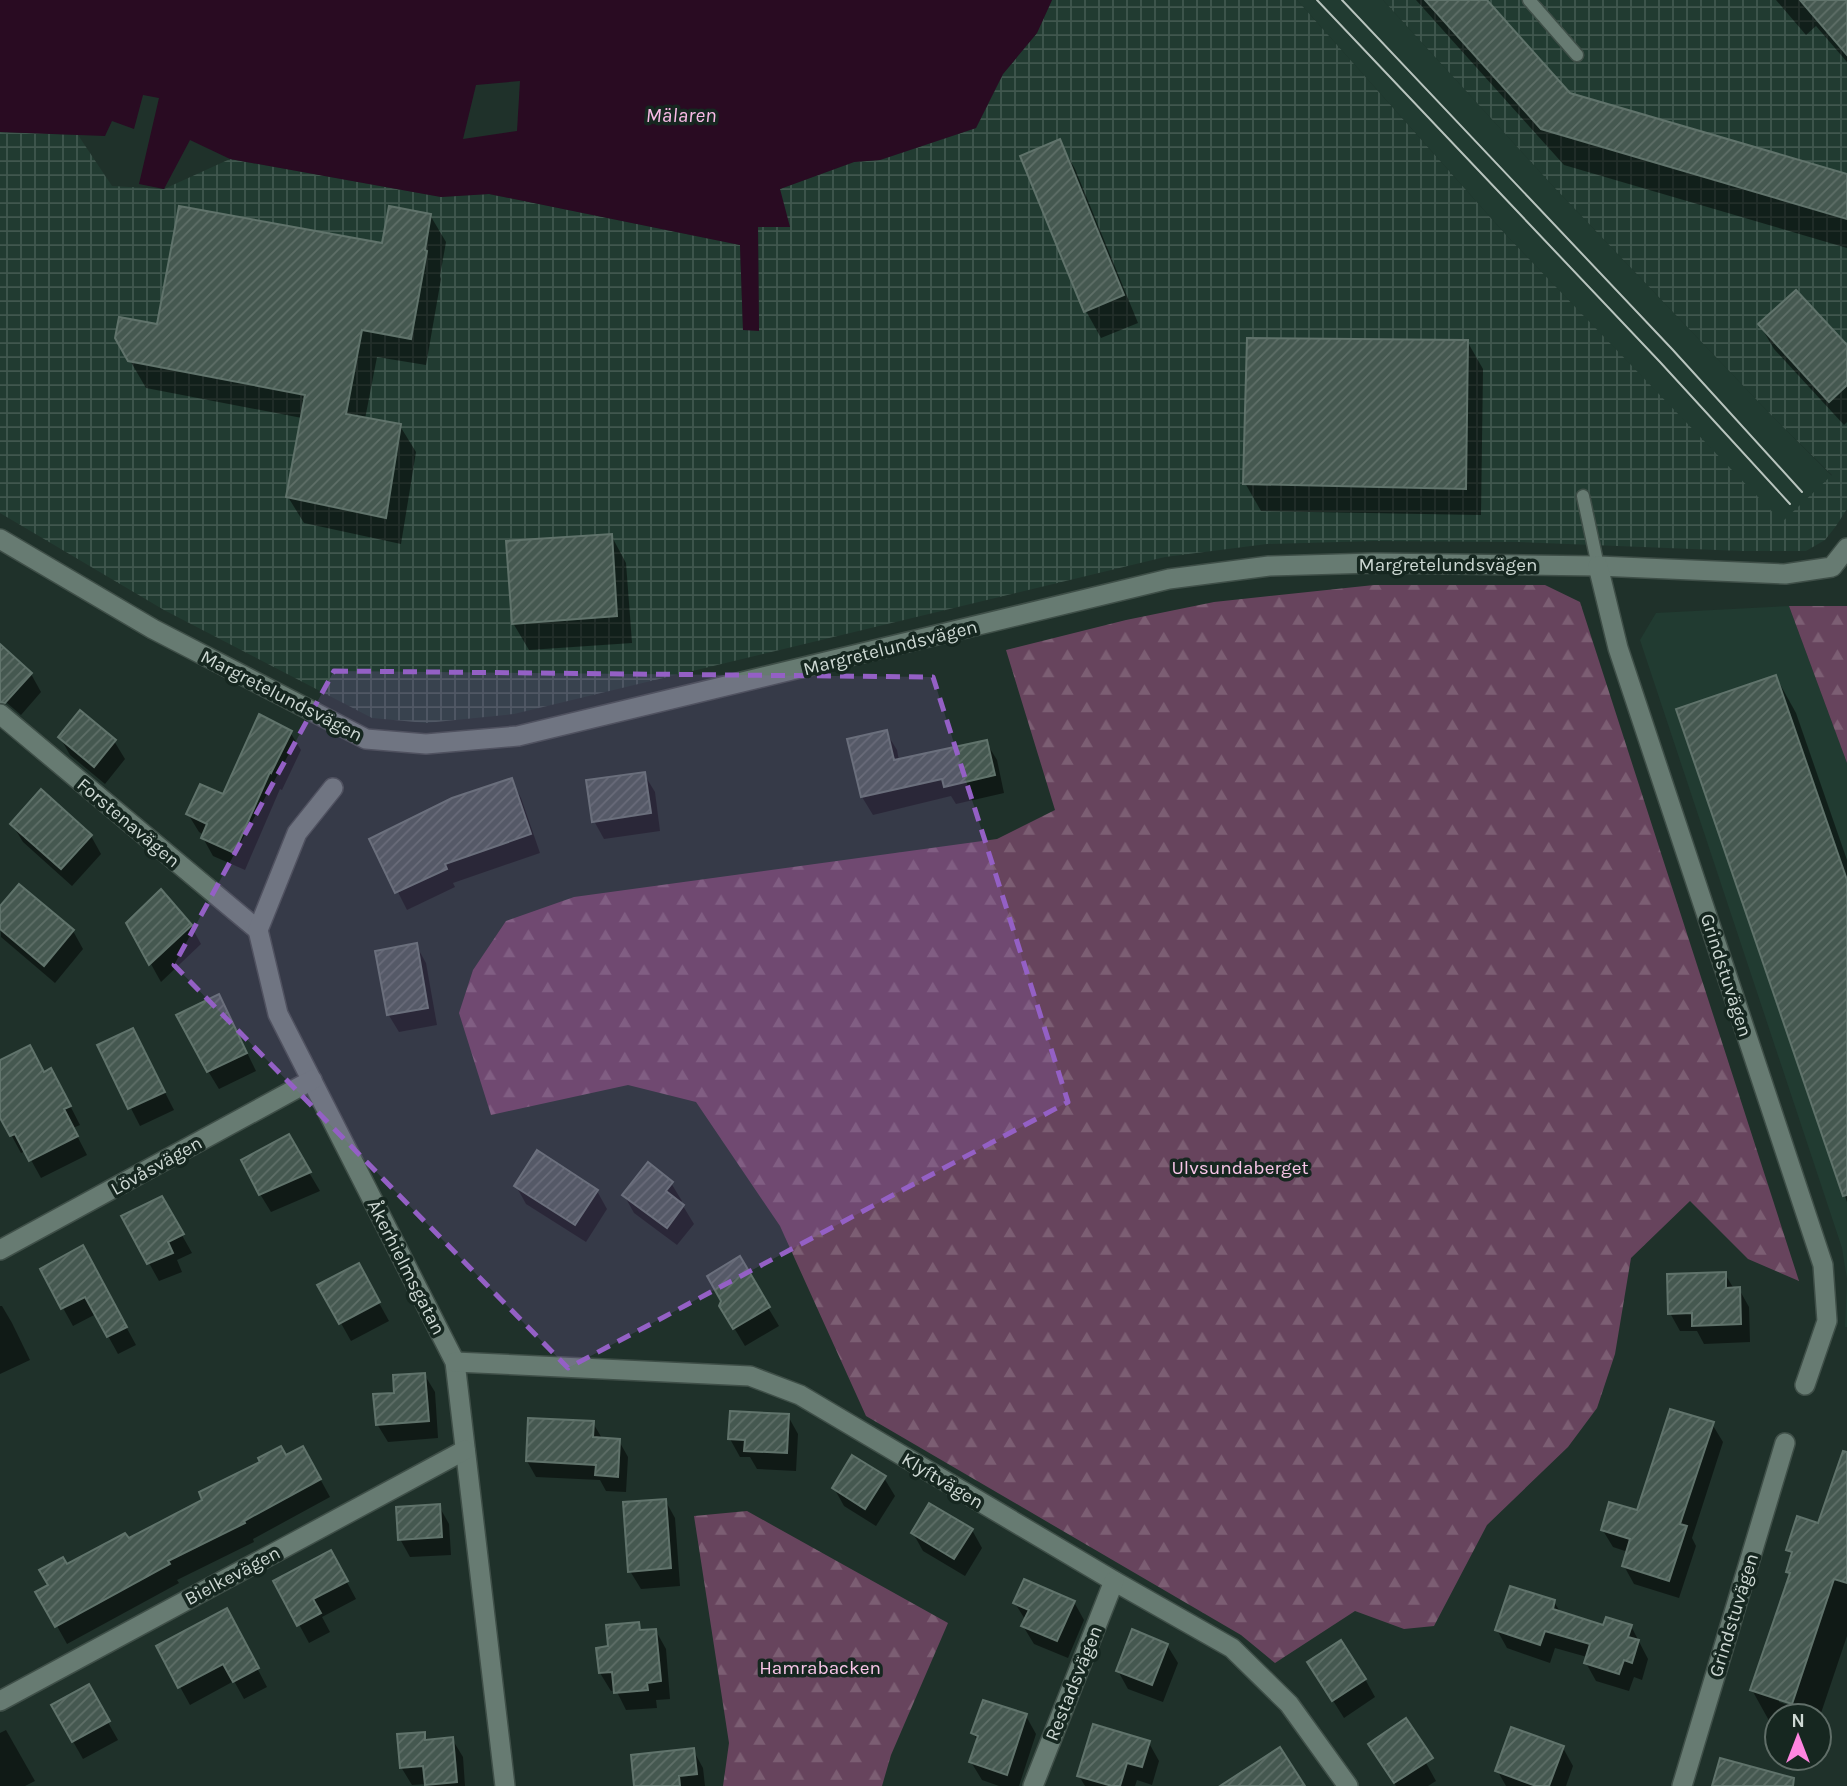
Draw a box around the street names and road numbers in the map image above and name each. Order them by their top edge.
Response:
street label: Margretelundsvägen [1359,554,1537,576]
street label: Margretelundsvägen [801,616,980,680]
street label: Margretelundsvägen [197,645,366,746]
street label: Forstenavägen [72,773,184,872]
street label: Grindstuvägen [1696,911,1756,1040]
street label: Lövåsvägen [107,1132,206,1200]
street label: Åkerhielmsgatan [363,1196,450,1339]
street label: Klyftvägen [898,1448,987,1514]
street label: Bielkevägen [181,1542,284,1610]
street label: Grindstuvägen [1705,1551,1763,1680]
street label: Restadsvägen [1041,1623,1107,1744]

